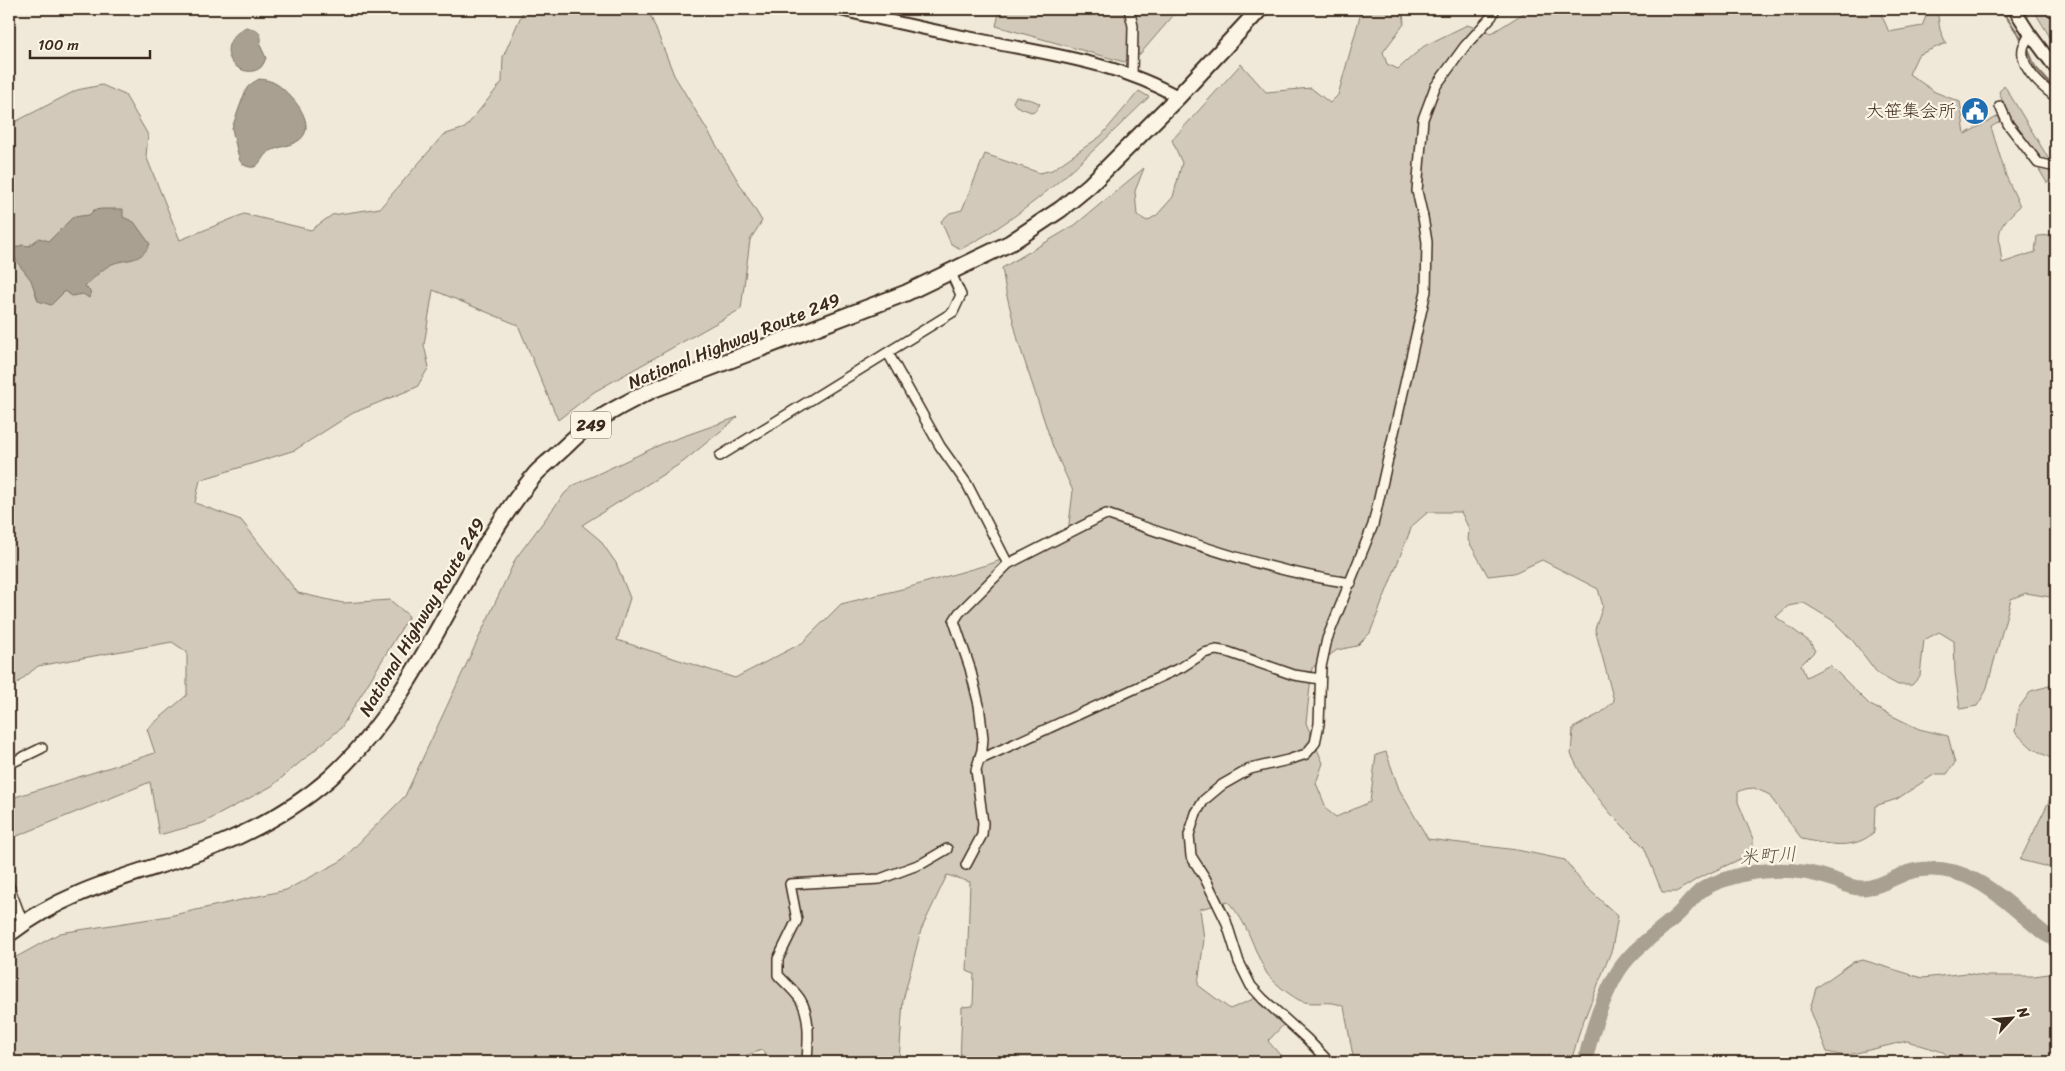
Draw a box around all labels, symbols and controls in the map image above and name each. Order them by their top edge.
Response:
scale bar [30,28,150,60]
text: 100 m [38,32,79,58]
place label: 大笹集会所 [1866,95,1956,127]
public building icon: 大笹集会所 [1960,96,1990,126]
street label: National Highway Route 249 [623,284,845,398]
road number: 249 [571,412,611,438]
street label: National Highway Route 249 [350,511,494,723]
water label: 米町川 [1738,837,1798,874]
north arrow [1988,994,2038,1044]
text: N [2009,1002,2037,1023]

